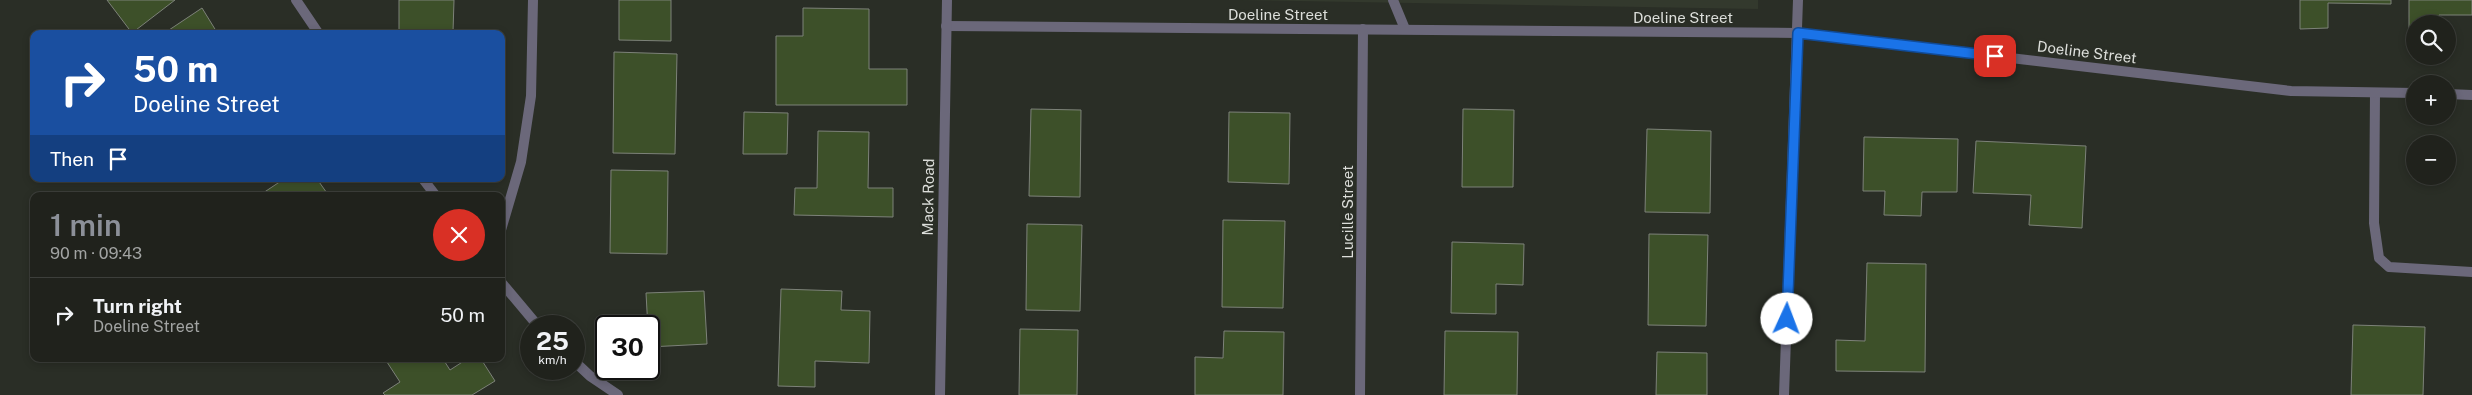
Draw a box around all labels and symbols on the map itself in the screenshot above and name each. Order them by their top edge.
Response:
street label: Doeline Street [1228,6,1328,23]
street label: Doeline Street [1633,9,1733,26]
pin [1974,35,2016,77]
street label: Doeline Street [2036,37,2138,67]
street label: Mack Road [919,158,937,236]
street label: Lucille Street [1339,165,1356,259]
position arrow [1760,292,1812,344]
speed limit sign: 30 [595,315,660,380]

